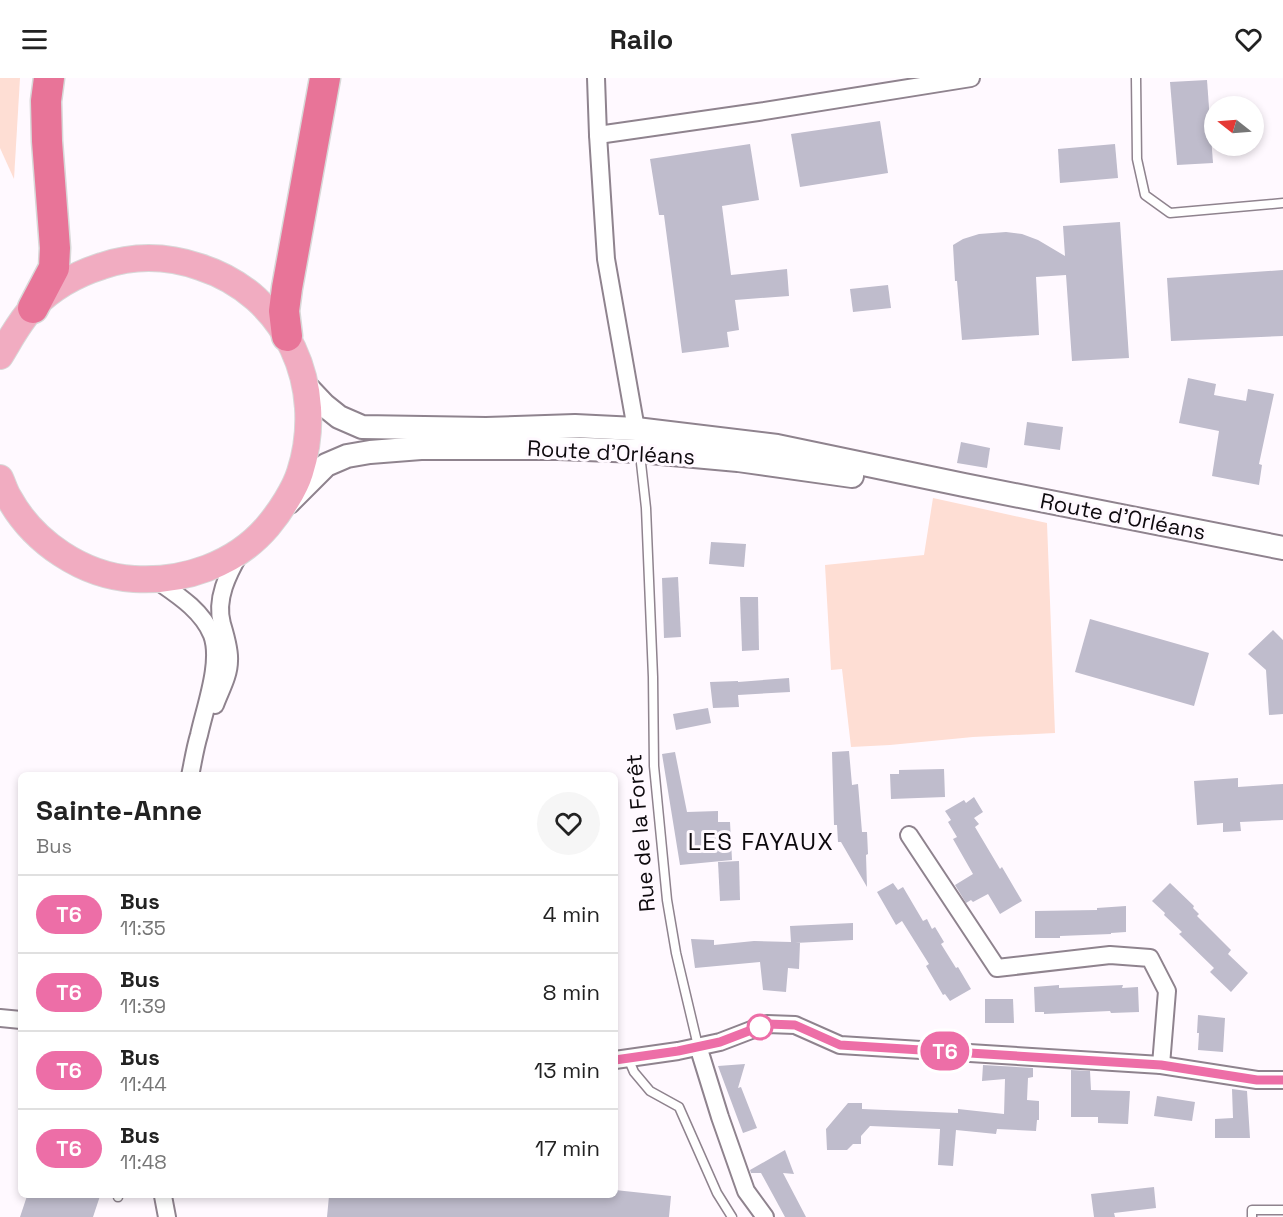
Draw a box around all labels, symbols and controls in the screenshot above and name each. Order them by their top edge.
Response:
text: Railo [610,22,673,57]
icon: menu [18,23,51,56]
icon: heart [1232,23,1265,56]
north arrow [1204,96,1264,156]
map controls [1204,96,1264,156]
street label: Route d'Orléans [526,434,696,470]
street label: Route d'Orléans [1038,486,1208,546]
street label: Rue de la Forêt [619,753,661,913]
text: Sainte-Anne [36,792,202,828]
button: heart [537,792,600,855]
district label: LES FAYAUX [688,826,834,857]
text: Bus [36,833,72,859]
text: Bus [120,887,160,915]
text: 4 min [543,900,600,928]
text: T6 [56,901,82,928]
text: 11:35 [120,915,166,941]
text: Bus [120,965,160,993]
text: 8 min [543,978,600,1006]
text: T6 [56,979,82,1006]
text: 11:39 [120,993,166,1019]
unlabelled marker [747,1014,773,1040]
line badge: T6 [918,1032,972,1070]
text: T6 [932,1038,958,1065]
text: Bus [120,1043,160,1071]
text: 13 min [534,1056,600,1084]
text: T6 [56,1057,82,1084]
text: 11:44 [120,1071,167,1097]
text: Bus [120,1121,160,1149]
text: 17 min [535,1134,600,1162]
text: T6 [56,1135,82,1162]
text: 11:48 [120,1149,167,1175]

